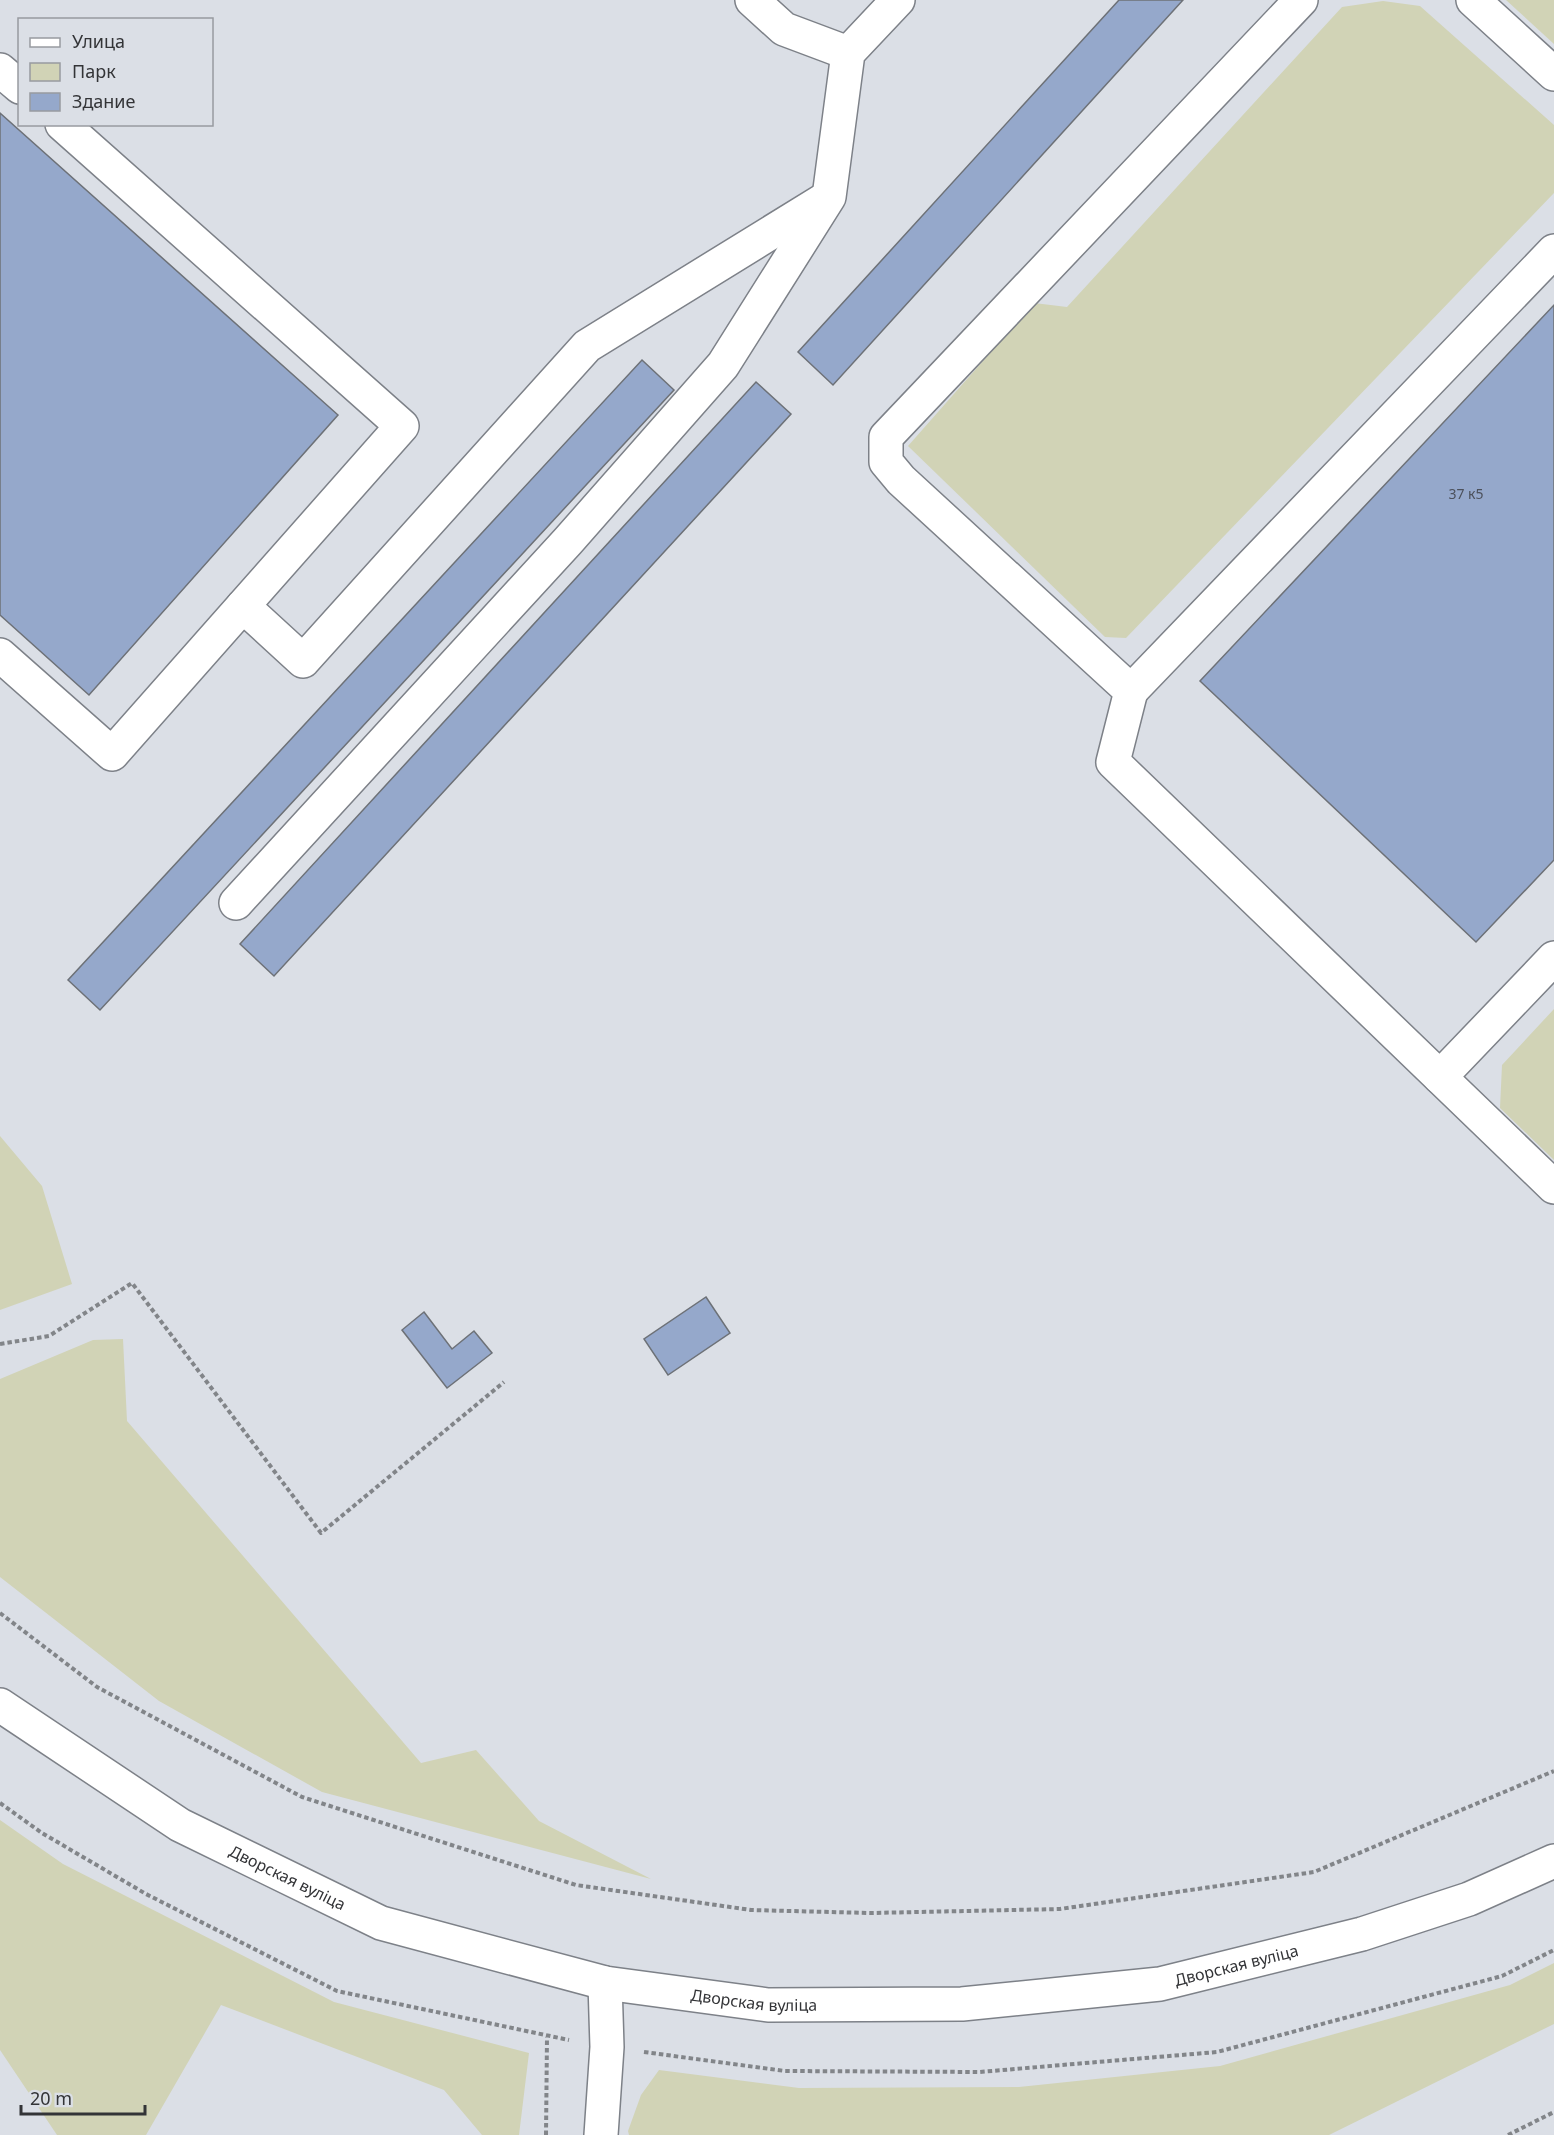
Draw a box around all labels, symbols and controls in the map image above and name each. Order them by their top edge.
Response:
legend [18,18,213,126]
text: Улица [72,29,125,53]
text: Парк [72,59,116,83]
text: Здание [72,89,136,113]
house number: 37 к5 [1448,484,1484,503]
street label: Дворская вуліца [226,1840,349,1915]
street label: Дворская вуліца [1172,1939,1301,1991]
street label: Дворская вуліца [689,1984,817,2016]
scale bar [21,2078,146,2116]
text: 20 m [30,2086,72,2110]

